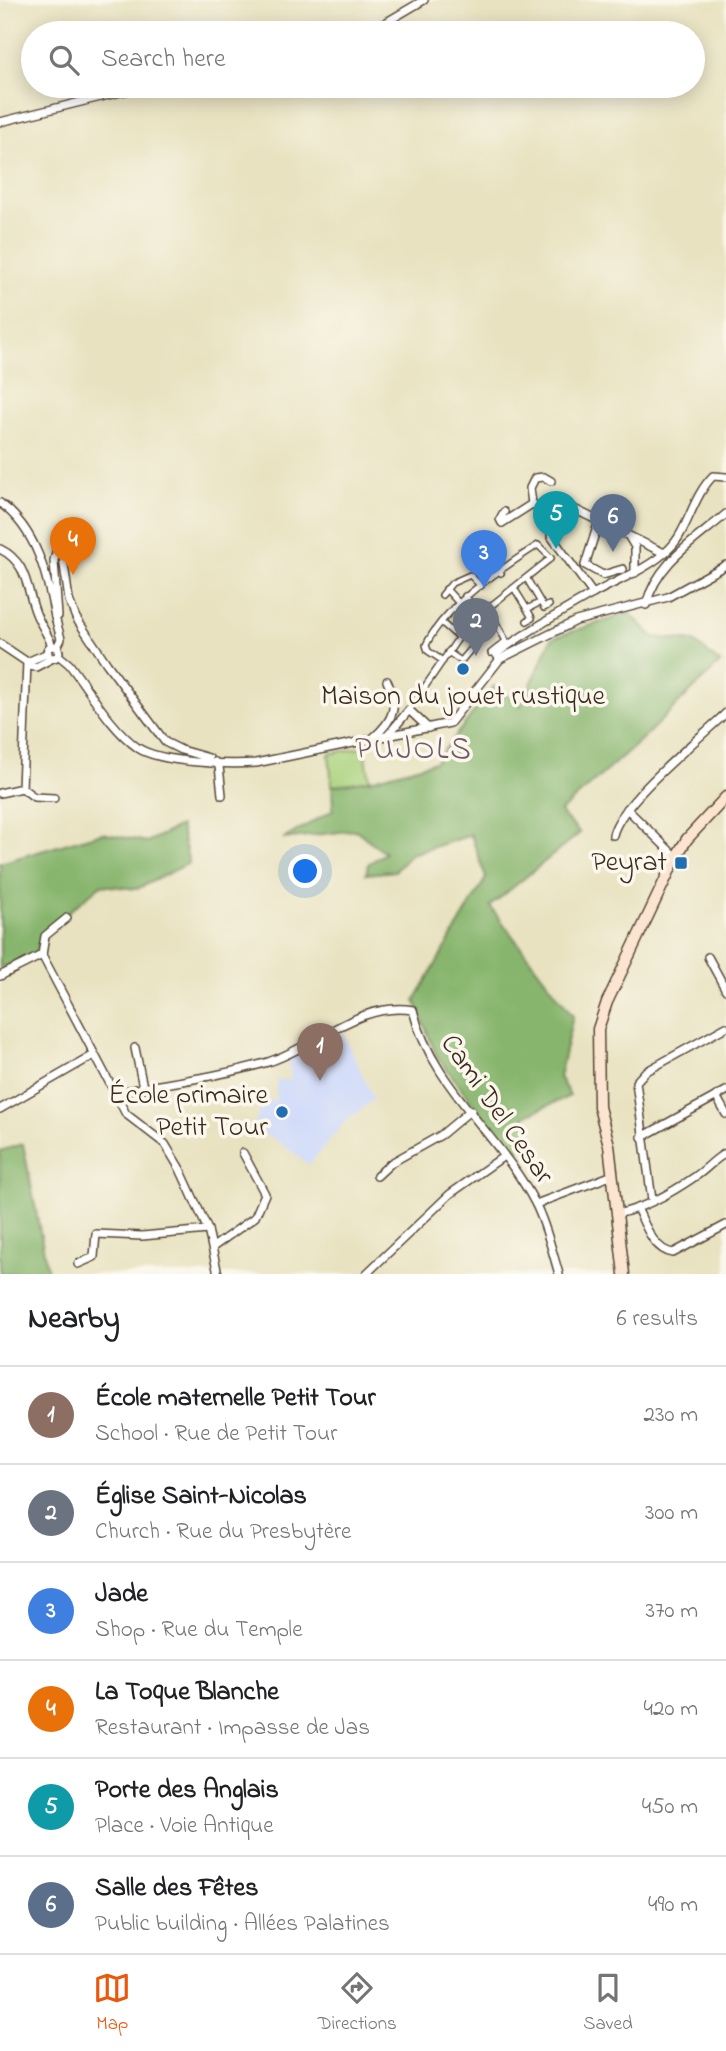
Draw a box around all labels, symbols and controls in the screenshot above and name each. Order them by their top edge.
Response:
search box [21,21,705,98]
icon: search [45,41,83,79]
text: Search here [101,41,226,79]
pin: 5 [533,491,579,549]
pin: 6 [590,494,636,552]
pin: 4 [50,517,96,575]
pin: 3 [461,530,507,588]
pin: 2 [453,598,499,656]
marker: Maison du jouet rustique [455,661,471,677]
place label: Maison du jouet rustique [321,677,605,718]
district label: PUJOLS [355,727,473,774]
place label: Peyrat [591,843,667,884]
your location [288,854,322,888]
marker: Peyrat [673,855,689,871]
pin: 1 [297,1023,343,1081]
street label: Cami Del Cesar [429,1027,563,1194]
place label: École primaire Petit Tour [109,1076,268,1149]
marker: École primaire Petit Tour [274,1104,290,1120]
text: Nearby [28,1298,120,1342]
text: 6 results [617,1303,698,1336]
text: École maternelle Petit Tour [95,1380,376,1418]
text: 1 [47,1399,55,1432]
text: 230 m [644,1399,698,1432]
text: School · Rue de Petit Tour [95,1418,337,1451]
text: Église Saint-Nicolas [95,1478,307,1516]
text: 2 [45,1497,57,1530]
text: 300 m [645,1497,698,1530]
text: Church · Rue du Presbytère [95,1516,351,1549]
text: Jade [95,1576,148,1614]
text: 3 [46,1595,56,1628]
text: 370 m [645,1595,698,1628]
text: Shop · Rue du Temple [95,1614,303,1647]
text: La Toque Blanche [95,1674,279,1712]
text: 4 [46,1693,56,1726]
text: 420 m [644,1693,698,1726]
text: Restaurant · Impasse de Jas [95,1712,370,1745]
text: Porte des Anglais [95,1772,279,1810]
text: 5 [44,1791,58,1824]
text: 450 m [642,1791,698,1824]
text: Place · Voie Antique [95,1810,273,1843]
text: Salle des Fêtes [95,1870,258,1908]
text: 6 [46,1889,56,1922]
text: 490 m [648,1889,698,1922]
text: Public building · Allées Palatines [95,1908,390,1941]
tab: Map [93,1969,131,2038]
tab: Directions [318,1969,397,2038]
tab: Saved [583,1969,633,2038]

